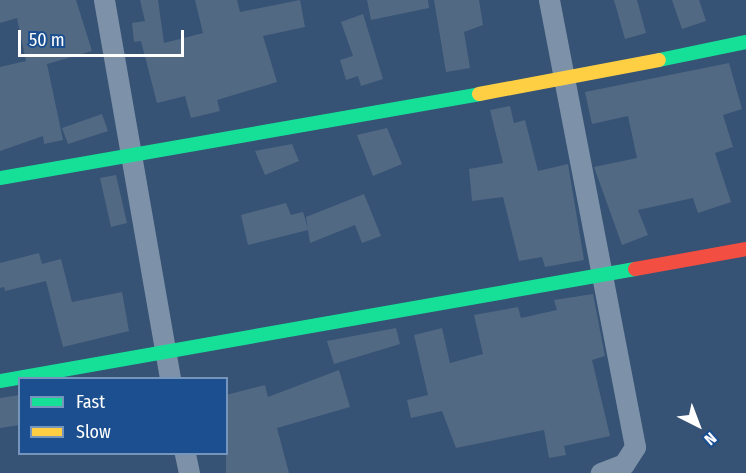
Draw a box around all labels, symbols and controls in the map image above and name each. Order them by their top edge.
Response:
scale bar [21,18,188,56]
text: 50 m [29,29,65,51]
legend [18,377,228,455]
text: Fast [76,391,105,413]
north arrow [668,395,728,455]
text: Slow [76,421,111,443]
text: N [700,428,720,449]

